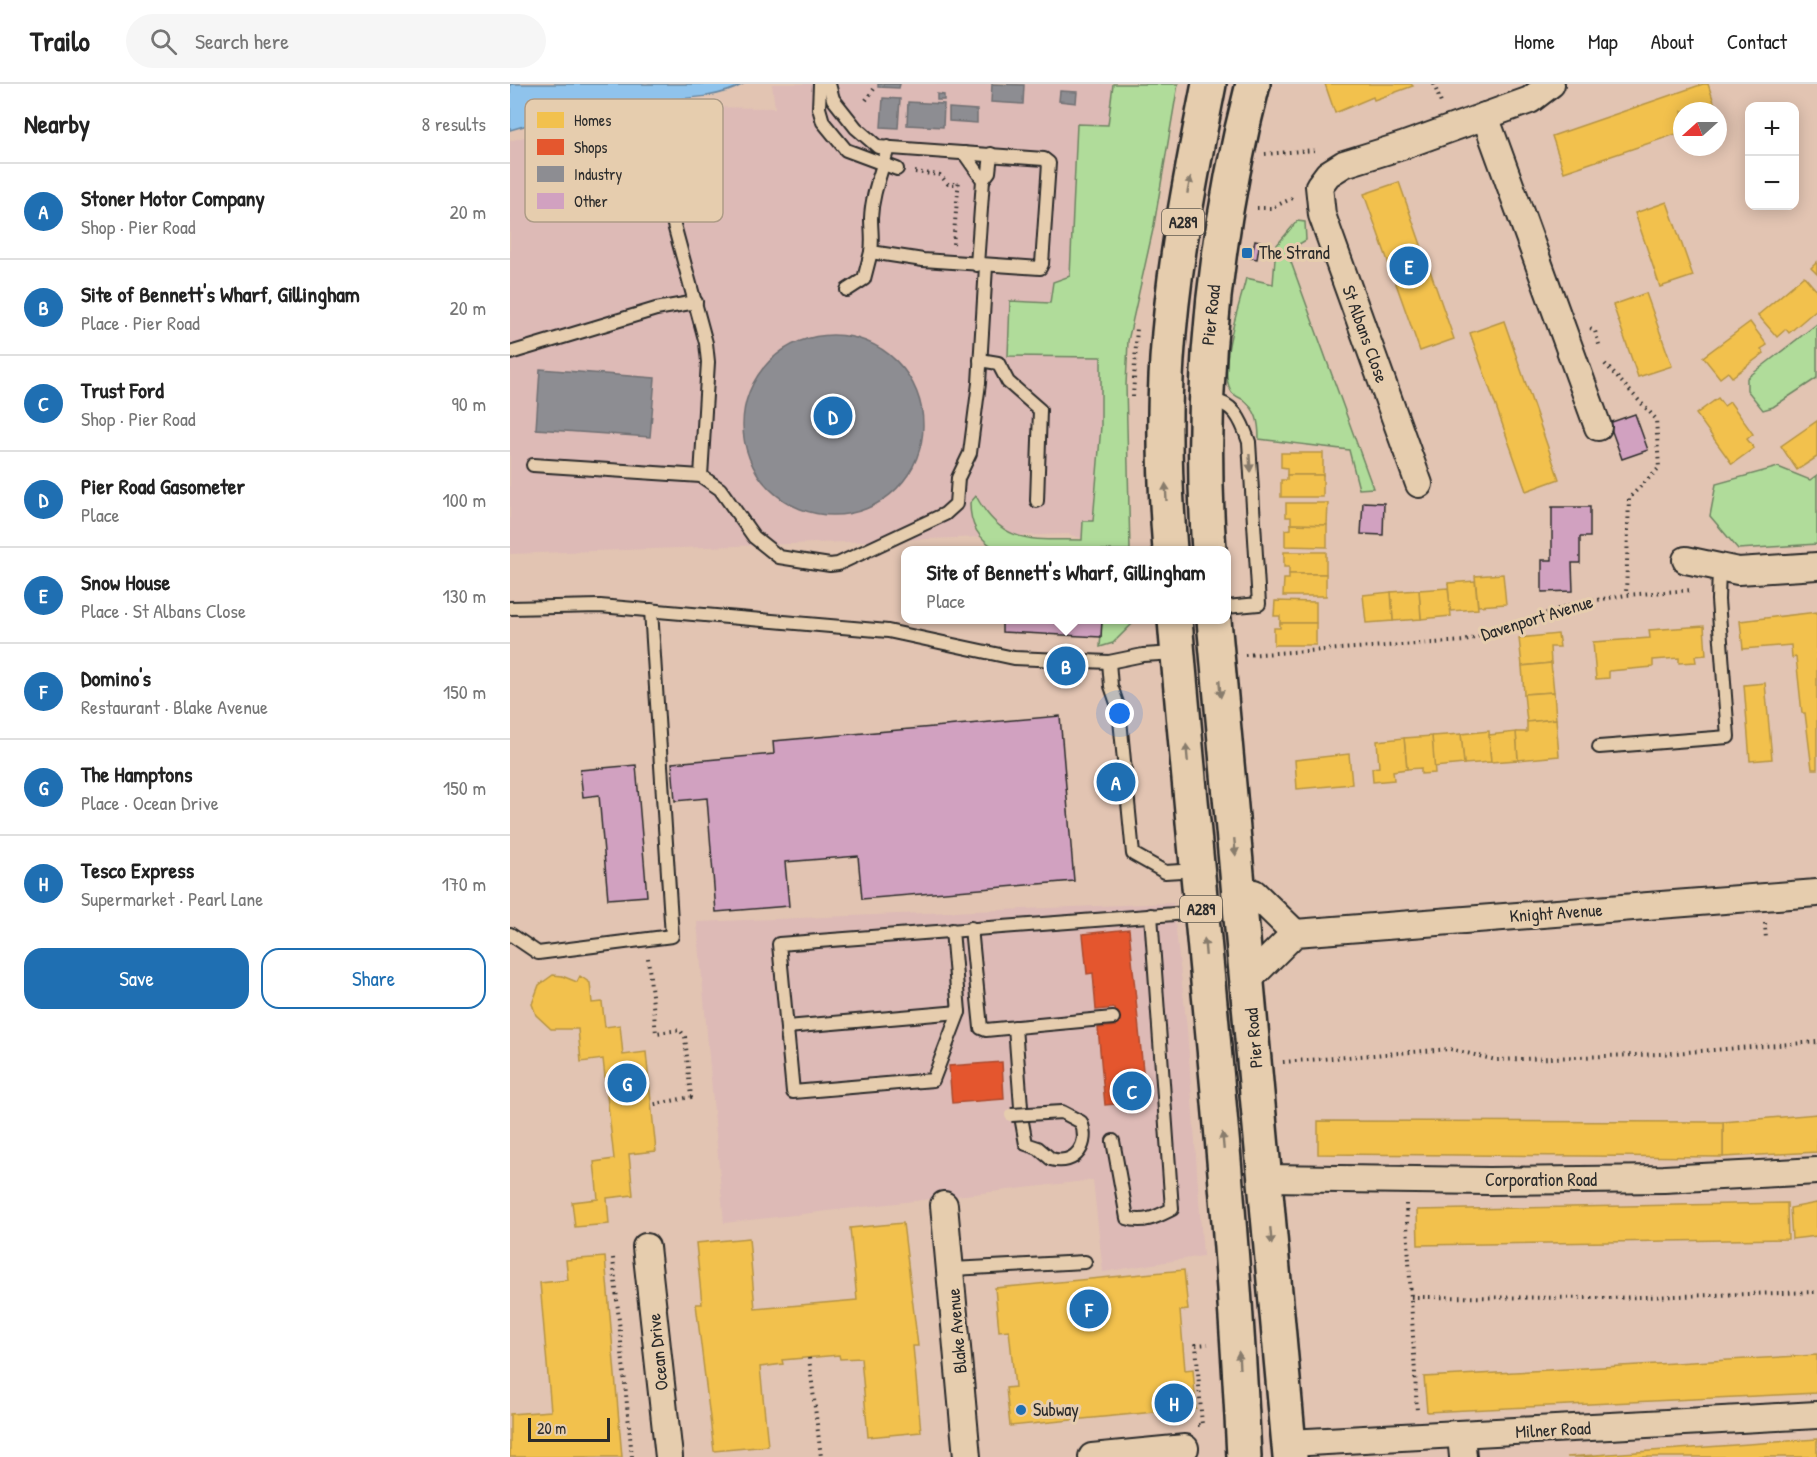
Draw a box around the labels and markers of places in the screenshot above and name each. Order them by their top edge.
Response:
place label: The Strand [1259,240,1330,265]
pin: E [1390,244,1428,288]
marker: The Strand [1240,246,1254,260]
pin: D [814,394,852,438]
pin: B [1046,644,1086,688]
pin: A [1096,760,1136,804]
pin: G [608,1060,646,1106]
pin: C [1112,1068,1152,1114]
pin: F [1070,1286,1108,1332]
pin: H [1154,1380,1194,1426]
place label: Subway [1033,1397,1079,1422]
marker: Subway [1014,1403,1028,1417]

